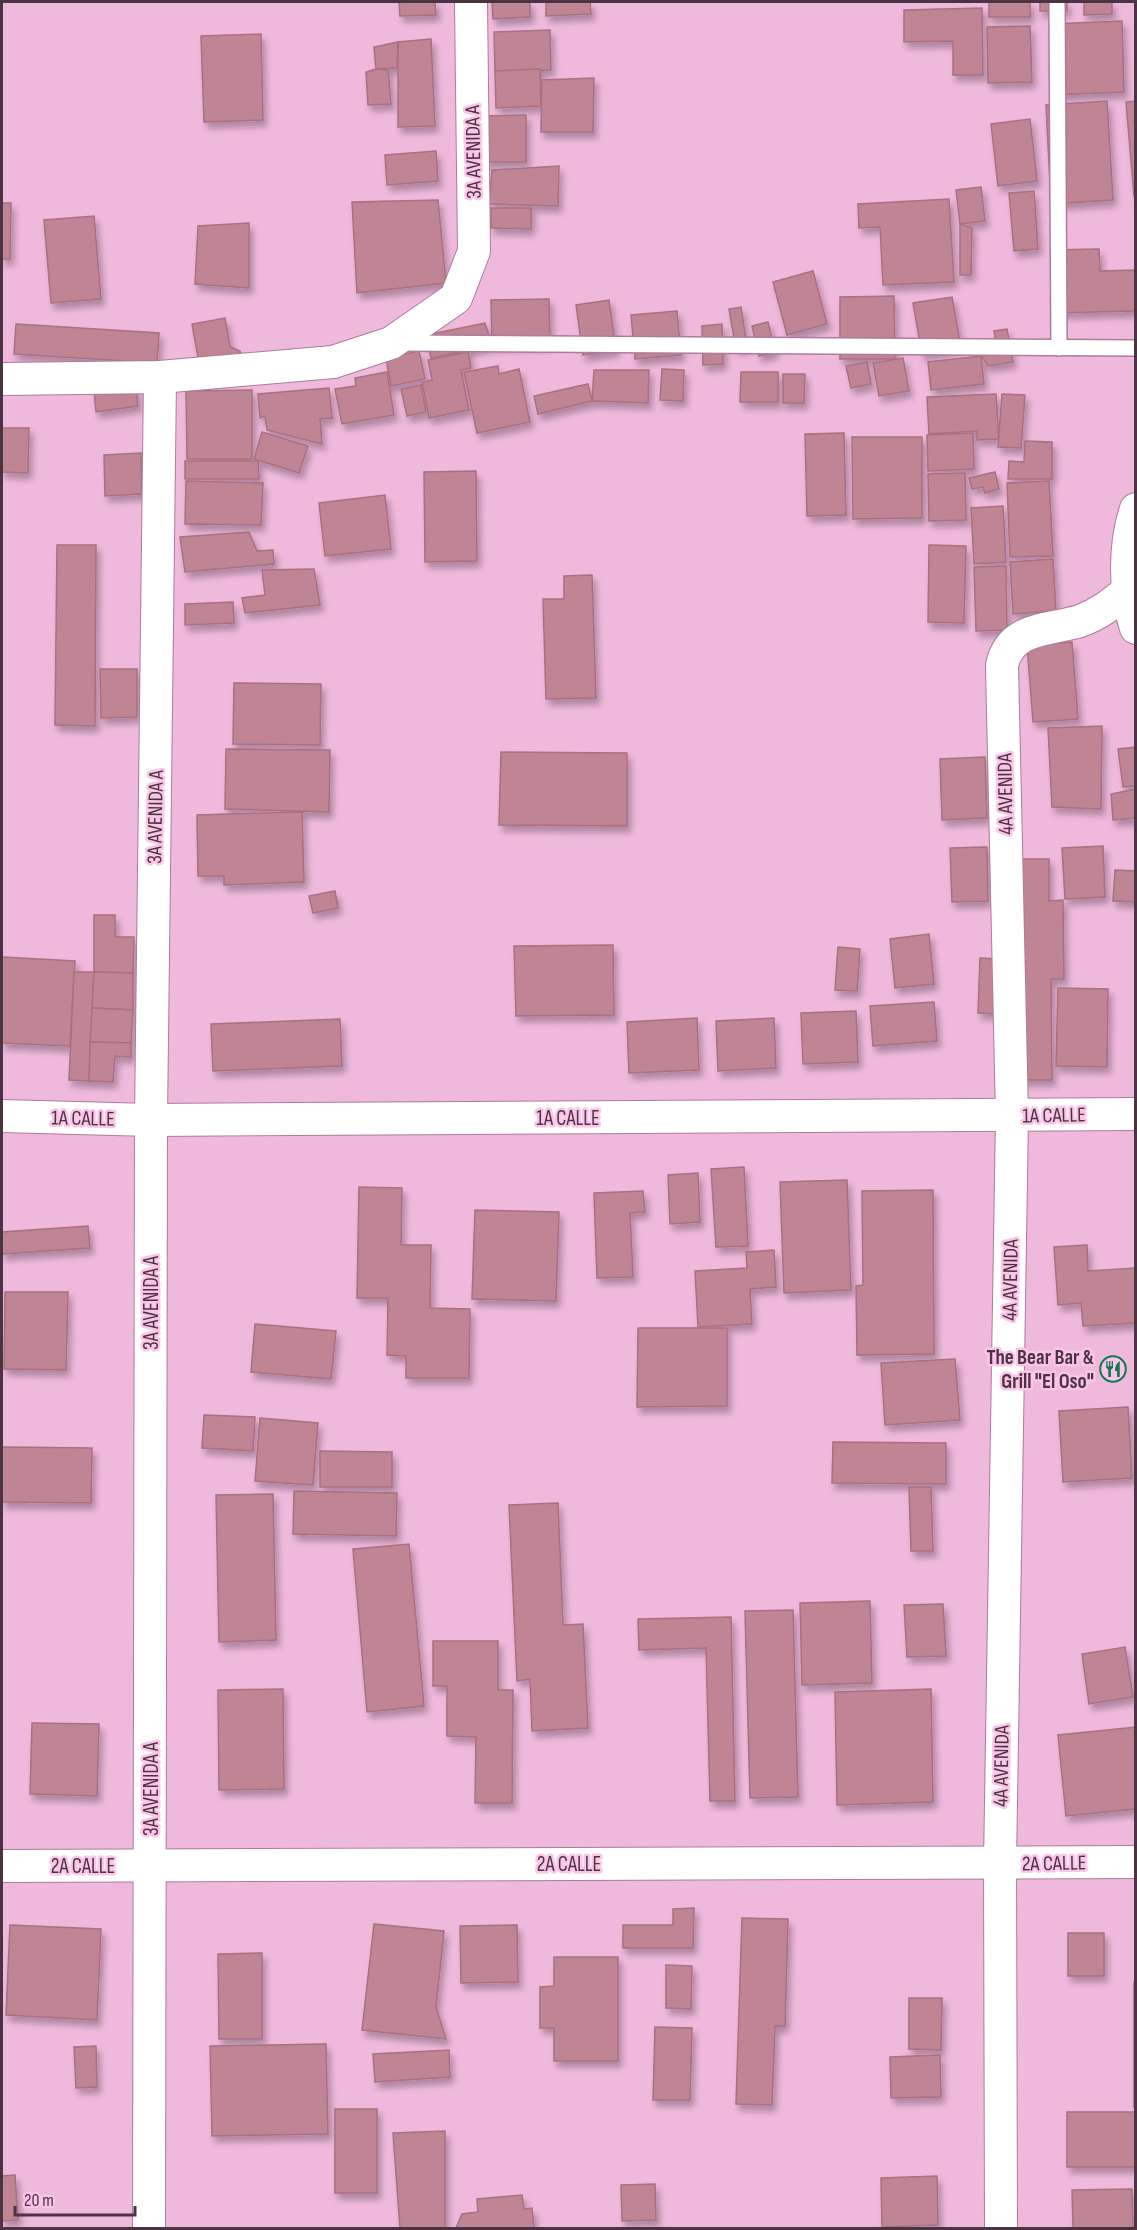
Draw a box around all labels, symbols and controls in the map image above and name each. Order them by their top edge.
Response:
street label: 3A AVENIDA A [460,104,487,199]
street label: 4A AVENIDA [992,752,1019,835]
street label: 3A AVENIDA A [142,769,169,864]
street label: 1A CALLE [1022,1102,1086,1129]
street label: 1A CALLE [51,1105,115,1132]
street label: 1A CALLE [536,1106,600,1131]
street label: 4A AVENIDA [997,1238,1024,1321]
street label: 3A AVENIDA A [139,1255,164,1350]
place label: The Bear Bar & Grill "El Oso" [987,1345,1094,1394]
restaurant icon: The Bear Bar & Grill "El Oso" [1098,1354,1128,1384]
street label: 4A AVENIDA [988,1724,1015,1807]
street label: 3A AVENIDA A [139,1741,164,1836]
street label: 2A CALLE [1022,1850,1086,1877]
street label: 2A CALLE [537,1852,601,1877]
street label: 2A CALLE [51,1854,115,1879]
scale bar [15,2179,135,2217]
text: 20 m [24,2190,54,2211]

